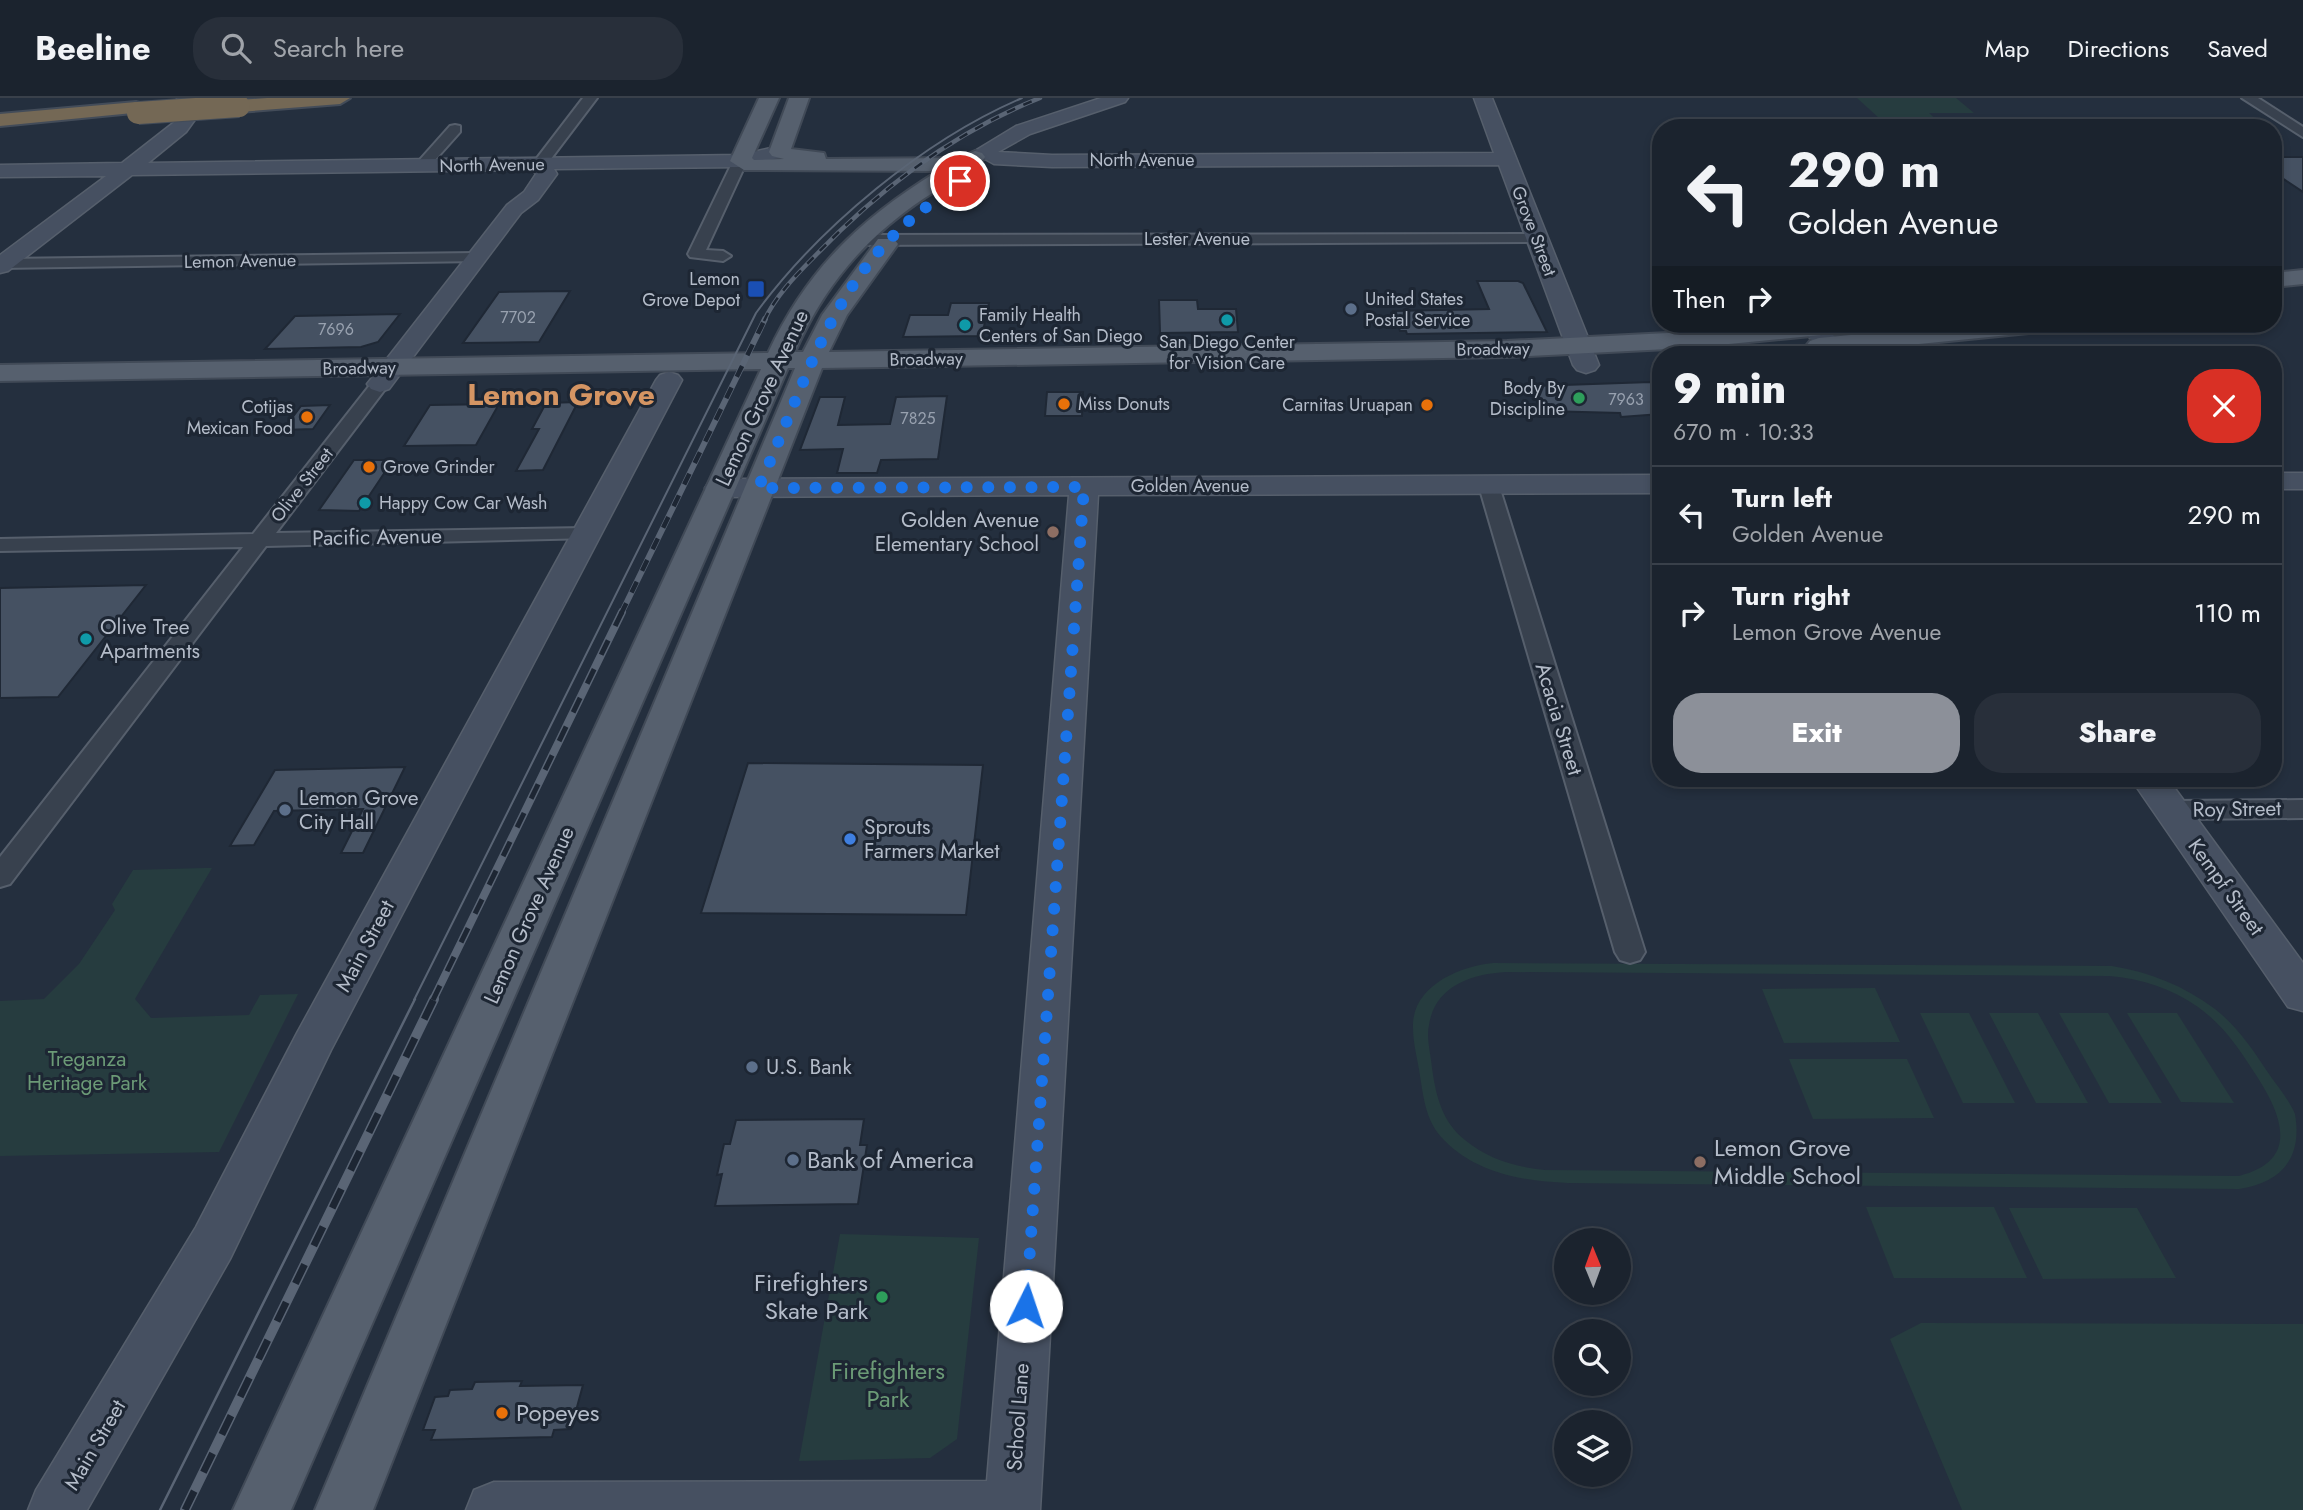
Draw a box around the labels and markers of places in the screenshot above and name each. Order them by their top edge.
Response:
pin [930,151,990,211]
place label: Lemon Grove Depot [642,266,741,313]
marker: Lemon Grove Depot [746,279,766,299]
place label: United States Postal Service [1365,286,1470,333]
marker: United States Postal Service [1343,301,1359,317]
place label: Family Health Centers of San Diego [979,302,1143,349]
marker: San Diego Center for Vision Care [1219,312,1235,328]
marker: Family Health Centers of San Diego [957,317,973,333]
place label: San Diego Center for Vision Care [1159,329,1296,376]
place label: Body By Discipline [1490,375,1565,422]
marker: Body By Discipline [1571,390,1587,406]
place label: Miss Donuts [1078,391,1170,417]
place label: Carnitas Uruapan [1282,392,1413,418]
place label: Cotijas Mexican Food [187,394,293,441]
marker: Miss Donuts [1056,396,1072,412]
marker: Carnitas Uruapan [1419,397,1435,413]
marker: Cotijas Mexican Food [299,409,315,425]
place label: Grove Grinder [383,454,496,480]
marker: Grove Grinder [361,459,377,475]
place label: Happy Cow Car Wash [379,490,548,516]
marker: Happy Cow Car Wash [357,495,373,511]
place label: Golden Avenue Elementary School [875,505,1039,559]
marker: Golden Avenue Elementary School [1045,524,1061,540]
place label: Olive Tree Apartments [100,612,200,666]
marker: Olive Tree Apartments [78,631,94,647]
place label: Lemon Grove City Hall [299,783,419,837]
marker: Lemon Grove City Hall [277,802,293,818]
place label: Sprouts Farmers Market [864,812,999,866]
marker: Sprouts Farmers Market [842,831,858,847]
place label: U.S. Bank [766,1052,852,1082]
marker: U.S. Bank [744,1059,760,1075]
place label: Lemon Grove Middle School [1714,1130,1861,1193]
place label: Bank of America [807,1142,974,1177]
marker: Bank of America [785,1152,801,1168]
marker: Lemon Grove Middle School [1692,1154,1708,1170]
place label: Firefighters Skate Park [754,1265,868,1328]
marker: Firefighters Skate Park [874,1289,890,1305]
place label: Popeyes [516,1395,599,1430]
marker: Popeyes [494,1405,510,1421]

